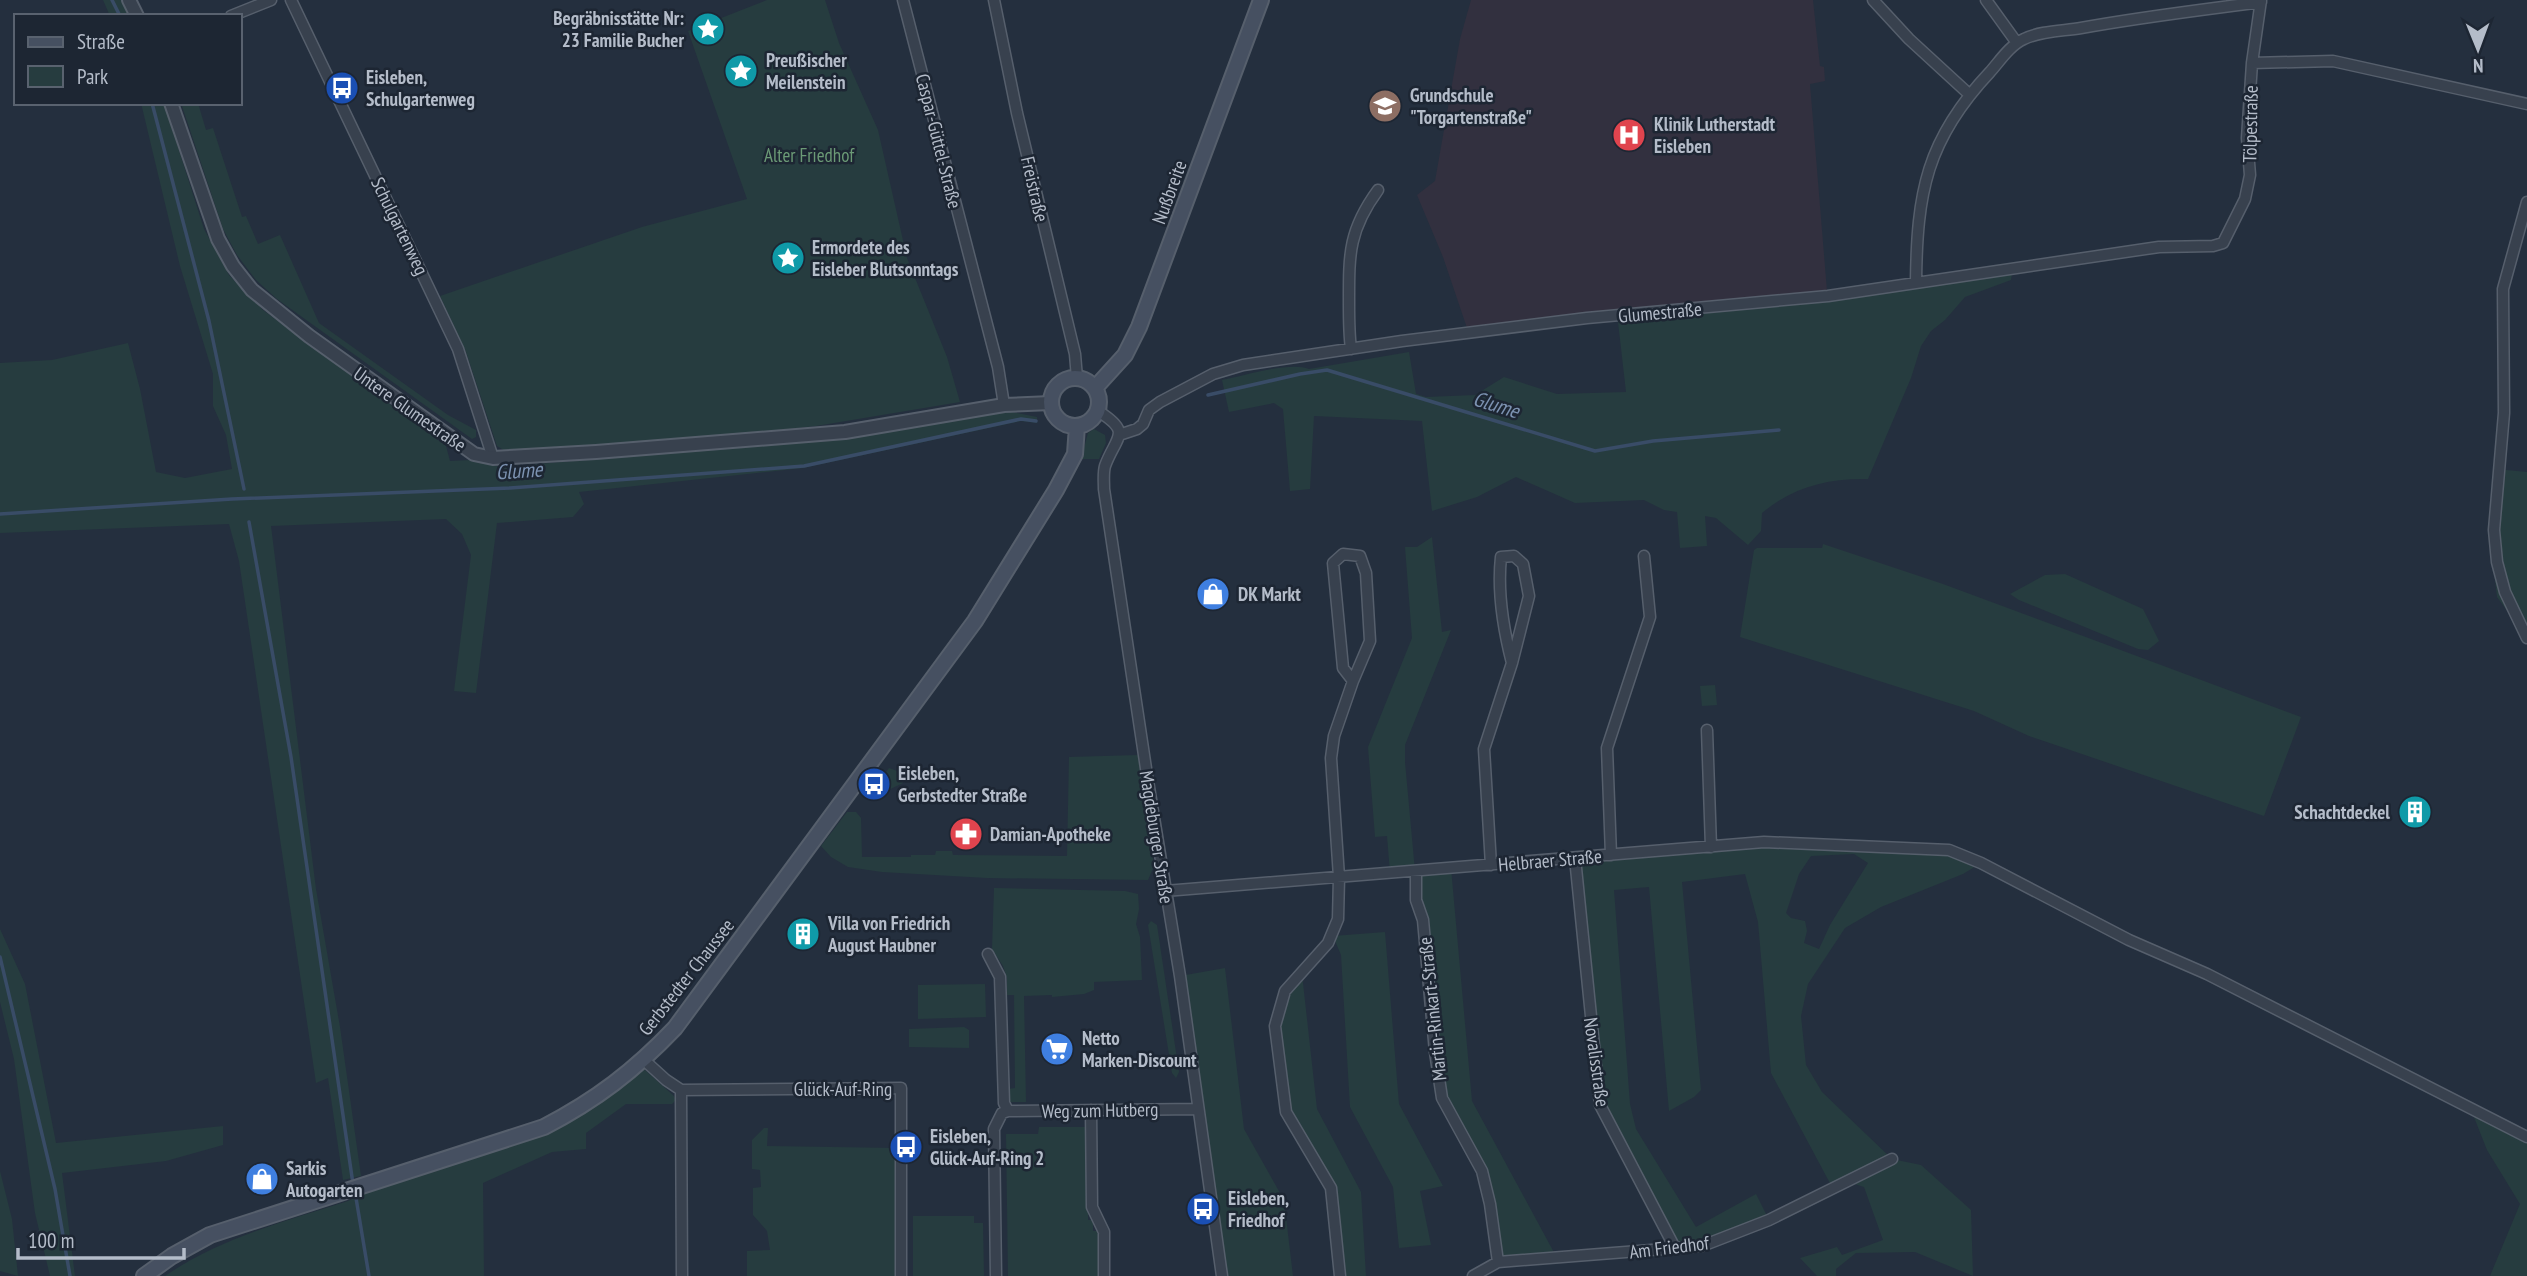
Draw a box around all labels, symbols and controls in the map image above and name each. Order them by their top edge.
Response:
place label: Begräbnisstätte Nr: 23 Familie Bucher [553,6,684,52]
place icon: Begräbnisstätte Nr: 23 Familie Bucher [689,10,727,48]
legend [14,14,242,105]
north arrow [2443,14,2513,84]
text: Straße [77,28,125,55]
place label: Preußischer Meilenstein [766,48,847,94]
place icon: Preußischer Meilenstein [722,52,760,90]
text: N [2473,54,2484,78]
text: Park [77,63,108,90]
place label: Eisleben, Schulgartenweg [366,65,475,111]
bus stop icon: Eisleben, Schulgartenweg [323,69,361,107]
street label: Caspar-Güttel-Straße [911,71,967,211]
place label: Grundschule "Torgartenstraße" [1410,83,1532,129]
street label: Tölpestraße [2237,85,2263,163]
school or university icon: Grundschule "Torgartenstraße" [1366,87,1404,125]
place label: Klinik Lutherstadt Eisleben [1654,112,1776,158]
hospital icon: Klinik Lutherstadt Eisleben [1610,116,1648,154]
park label: Alter Friedhof [764,143,855,167]
street label: Freistraße [1016,154,1054,224]
street label: Nußbreite [1146,157,1192,227]
street label: Schulgartenweg [366,173,434,279]
place label: Ermordete des Eisleber Blutsonntags [812,235,959,281]
place icon: Ermordete des Eisleber Blutsonntags [769,239,807,277]
street label: Glumestraße [1617,296,1703,328]
street label: Untere Glumestraße [349,361,471,457]
water label: Glume [1470,385,1524,425]
water label: Glume [495,455,545,486]
shop icon: DK Markt [1194,575,1232,613]
place label: DK Markt [1238,582,1301,606]
place label: Eisleben, Gerbstedter Straße [898,761,1027,807]
bus stop icon: Eisleben, Gerbstedter Straße [855,765,893,803]
street label: Magdeburger Straße [1135,769,1179,905]
building icon: Schachtdeckel [2396,793,2434,831]
place label: Schachtdeckel [2294,800,2390,824]
pharmacy icon: Damian-Apotheke [947,815,985,853]
place label: Damian-Apotheke [990,822,1111,846]
street label: Helbraer Straße [1497,844,1603,876]
place label: Villa von Friedrich August Haubner [827,911,950,957]
street label: Gerbstedter Chaussee [633,914,739,1040]
building icon: Villa von Friedrich August Haubner [784,915,822,953]
street label: Martin-Rinkart-Straße [1413,936,1451,1082]
street label: Novalisstraße [1579,1016,1615,1108]
place label: Netto Marken-Discount [1082,1026,1197,1072]
supermarket icon: Netto Marken-Discount [1038,1030,1076,1068]
street label: Glück-Auf-Ring [794,1077,892,1101]
street label: Weg zum Hutberg [1041,1097,1159,1123]
place label: Eisleben, Glück-Auf-Ring 2 [930,1124,1044,1170]
bus stop icon: Eisleben, Glück-Auf-Ring 2 [887,1128,925,1166]
place label: Sarkis Autogarten [285,1156,362,1202]
shop icon: Sarkis Autogarten [243,1160,281,1198]
place label: Eisleben, Friedhof [1228,1186,1289,1232]
bus stop icon: Eisleben, Friedhof [1184,1190,1222,1228]
scale bar [18,1216,184,1260]
text: 100 m [28,1227,74,1254]
street label: Am Friedhof [1628,1230,1711,1264]

